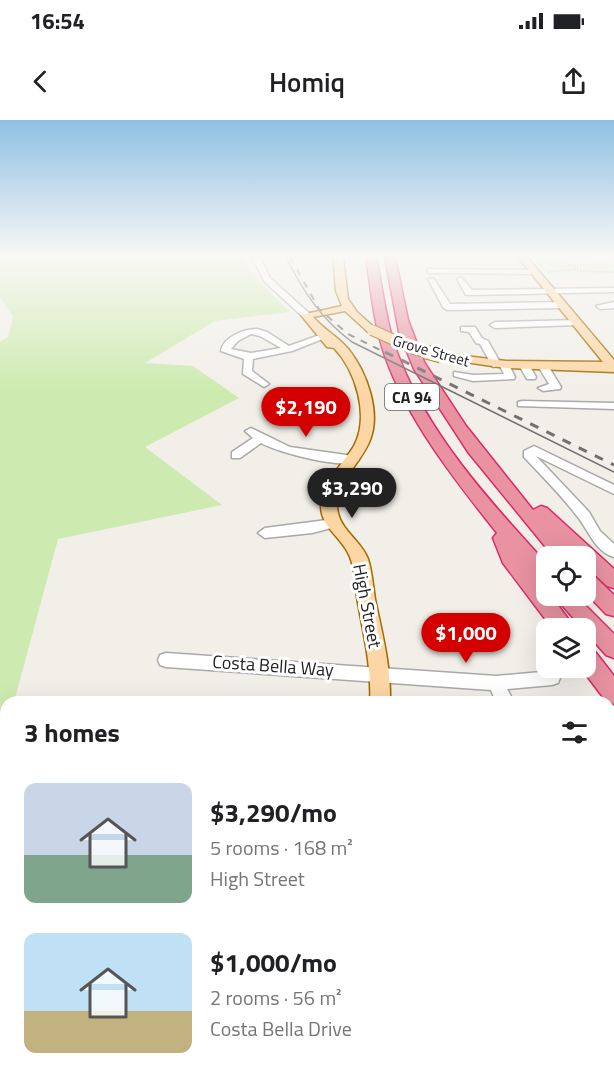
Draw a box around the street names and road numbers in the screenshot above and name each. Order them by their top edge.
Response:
street label: Grove Street [390,329,473,373]
road number: CA 94 [385,384,439,410]
street label: High Street [346,561,389,651]
street label: Costa Bella Way [211,648,335,683]

